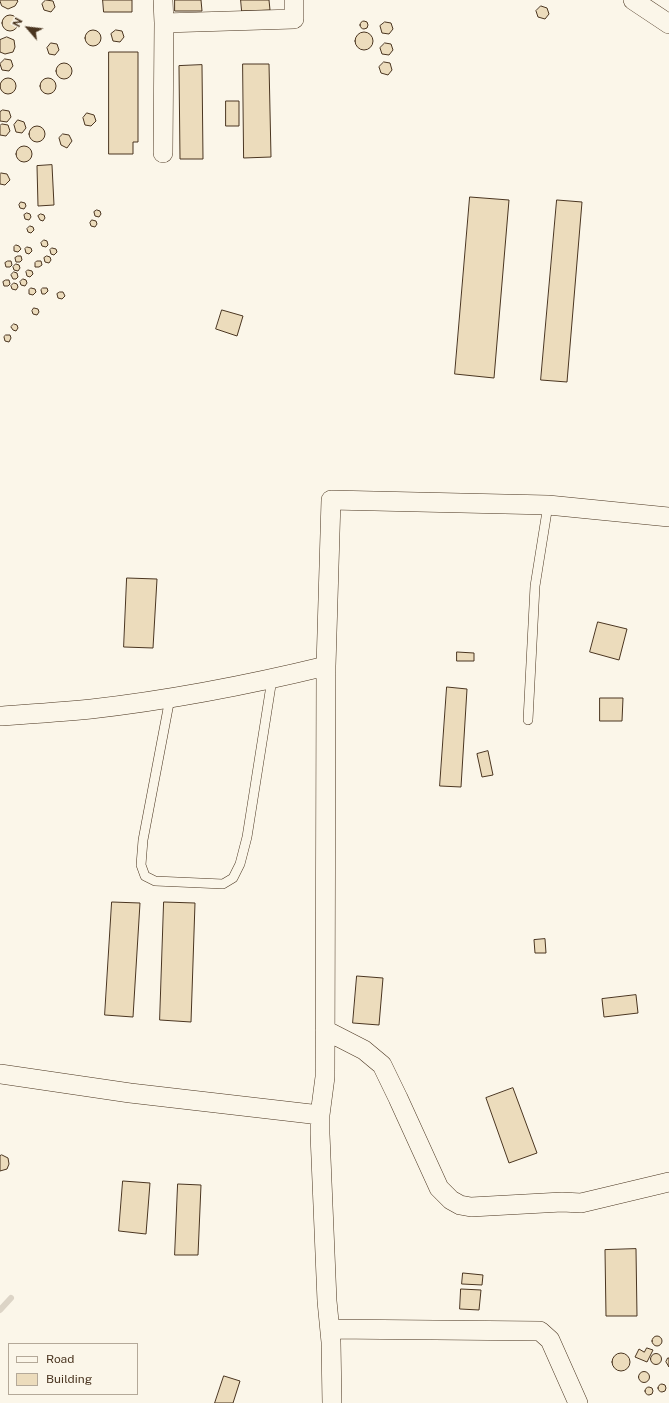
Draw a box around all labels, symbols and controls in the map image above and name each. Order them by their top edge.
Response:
north arrow [8,8,48,48]
text: N [10,16,25,29]
legend [8,1343,138,1395]
text: Road [46,1352,74,1366]
text: Building [46,1372,92,1386]

